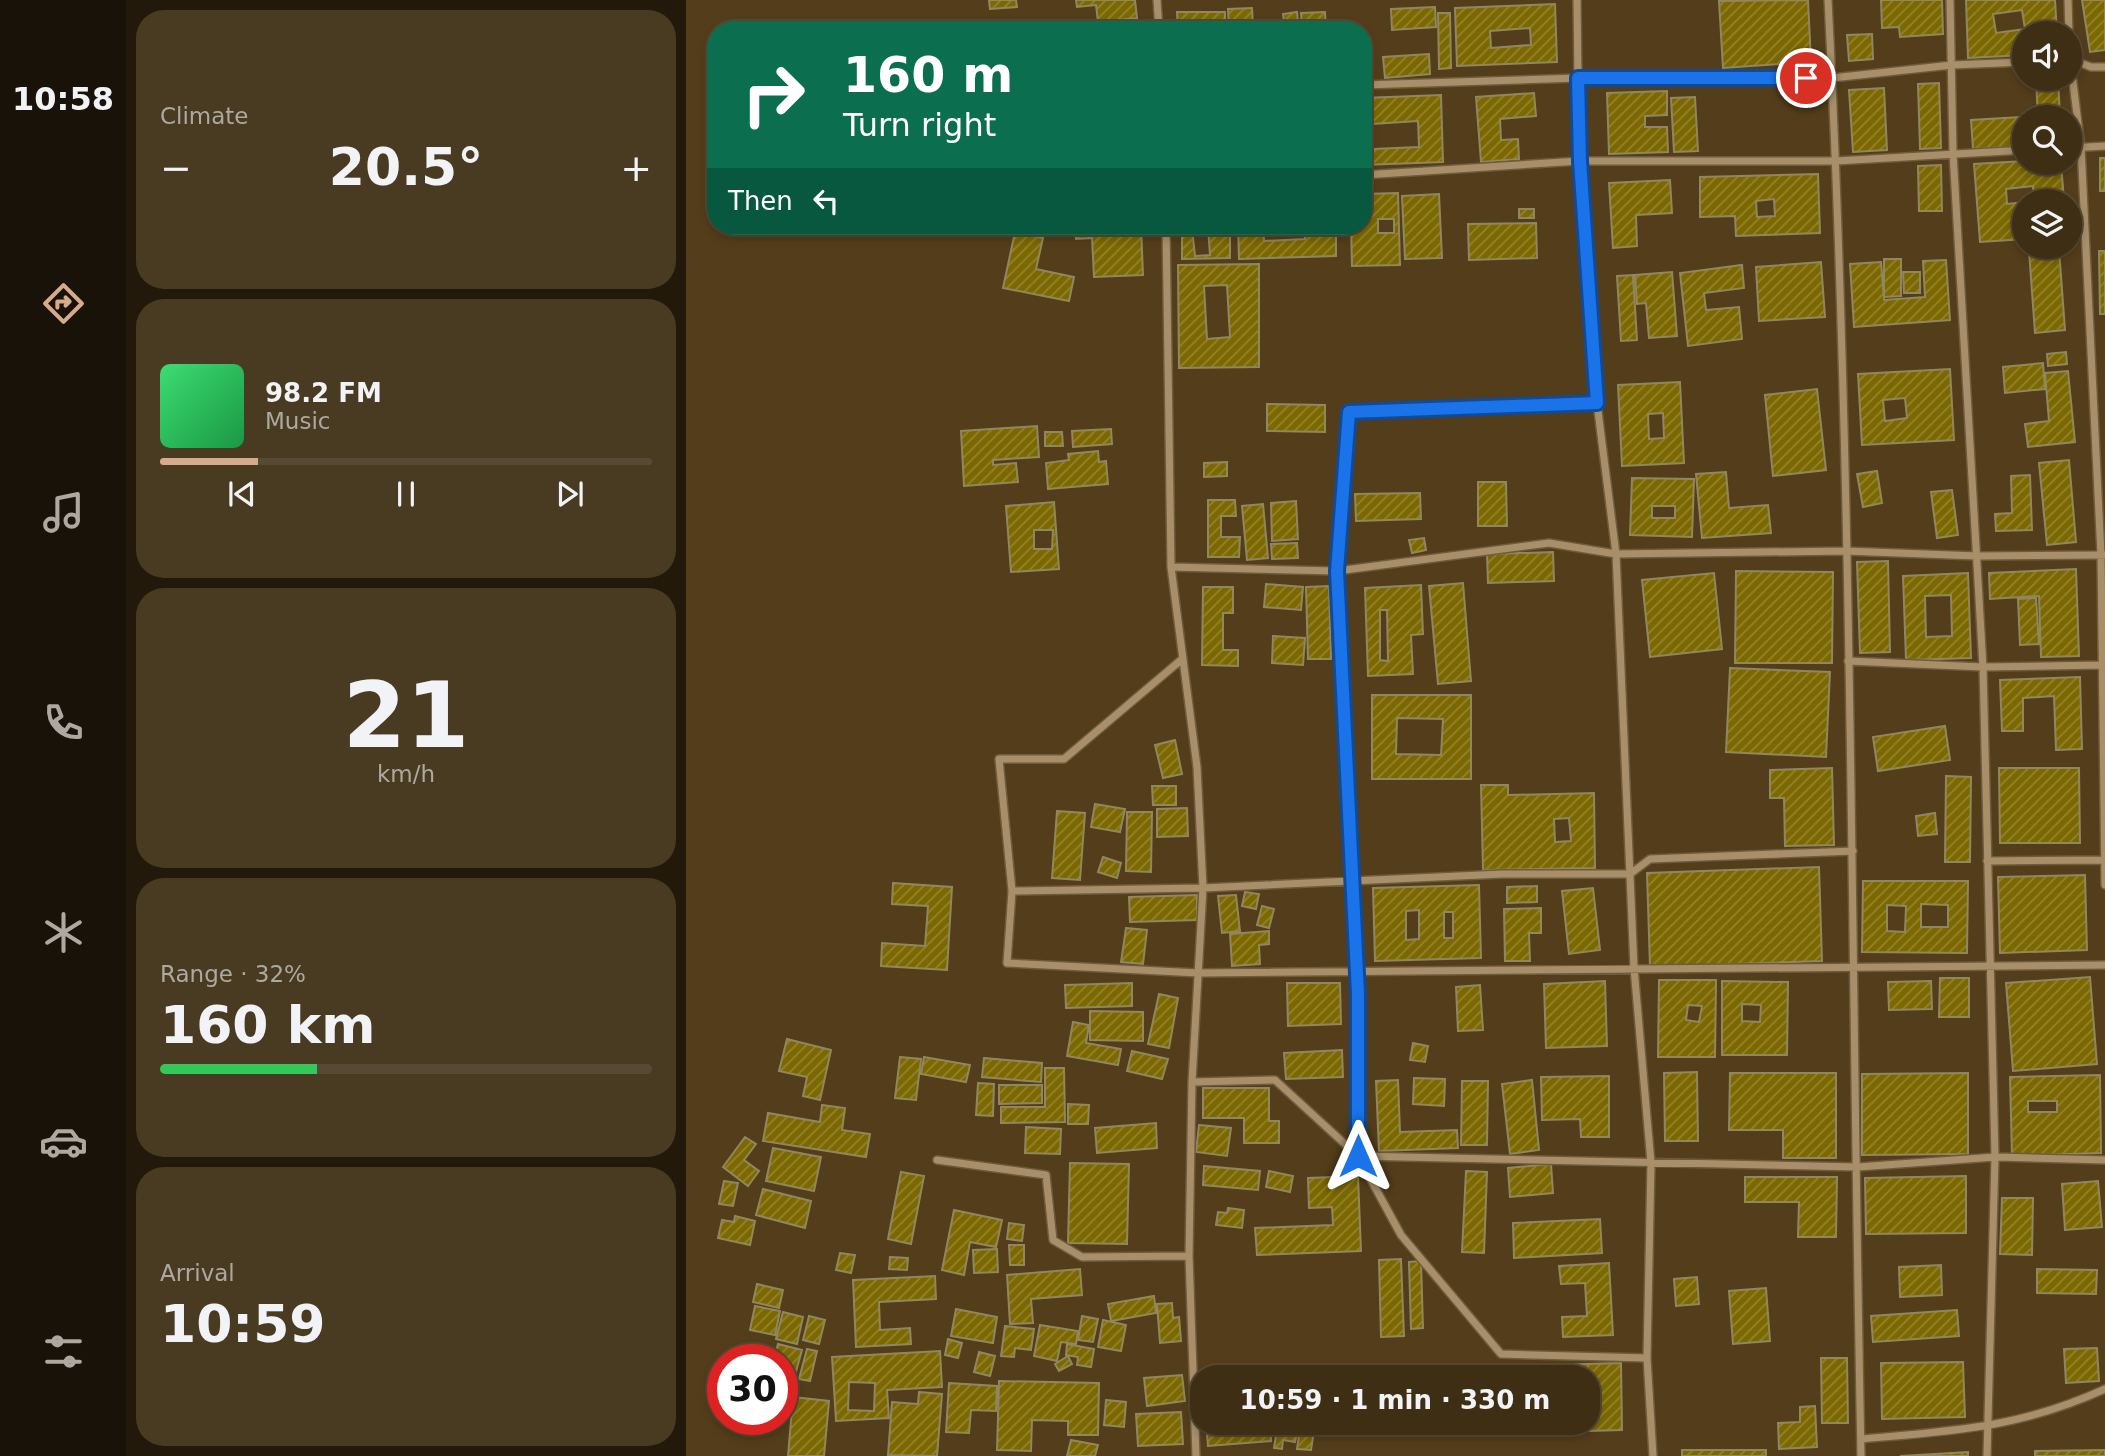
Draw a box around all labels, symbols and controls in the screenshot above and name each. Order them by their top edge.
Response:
map controls [2012,21,2082,259]
button: sound [2012,21,2082,91]
text: 160 m [843,47,1013,104]
pin [1776,48,1836,108]
icon: right [728,49,819,140]
icon: arrive [1787,59,1825,97]
text: 10:58 [12,80,114,118]
text: Climate [160,103,249,129]
button: search [2012,105,2082,175]
text: Turn right [843,106,996,144]
text: 20.5° [329,137,483,197]
text: − [160,146,192,190]
text: + [620,146,652,190]
icon: left [807,182,845,220]
text: Then [728,186,793,216]
button: layers [2012,189,2082,259]
icon: directions [39,279,88,328]
text: 98.2 FM [265,378,382,408]
text: Music [265,408,330,434]
icon: previous [223,475,261,513]
icon: pause [387,475,425,513]
icon: next [551,475,589,513]
icon: music [39,488,88,537]
text: 21 [343,663,469,768]
icon: phone [39,698,88,747]
text: km/h [377,761,435,787]
icon: climate [39,908,88,957]
text: Range · 32% [160,961,306,987]
text: 160 km [160,995,375,1055]
icon: car [39,1117,88,1166]
position arrow [1321,1119,1395,1193]
text: Arrival [160,1260,235,1286]
text: 10:59 [160,1294,326,1354]
icon: filters [39,1327,88,1376]
speed limit sign: 30 [707,1344,798,1435]
text: 10:59 · 1 min · 330 m [1240,1385,1550,1415]

